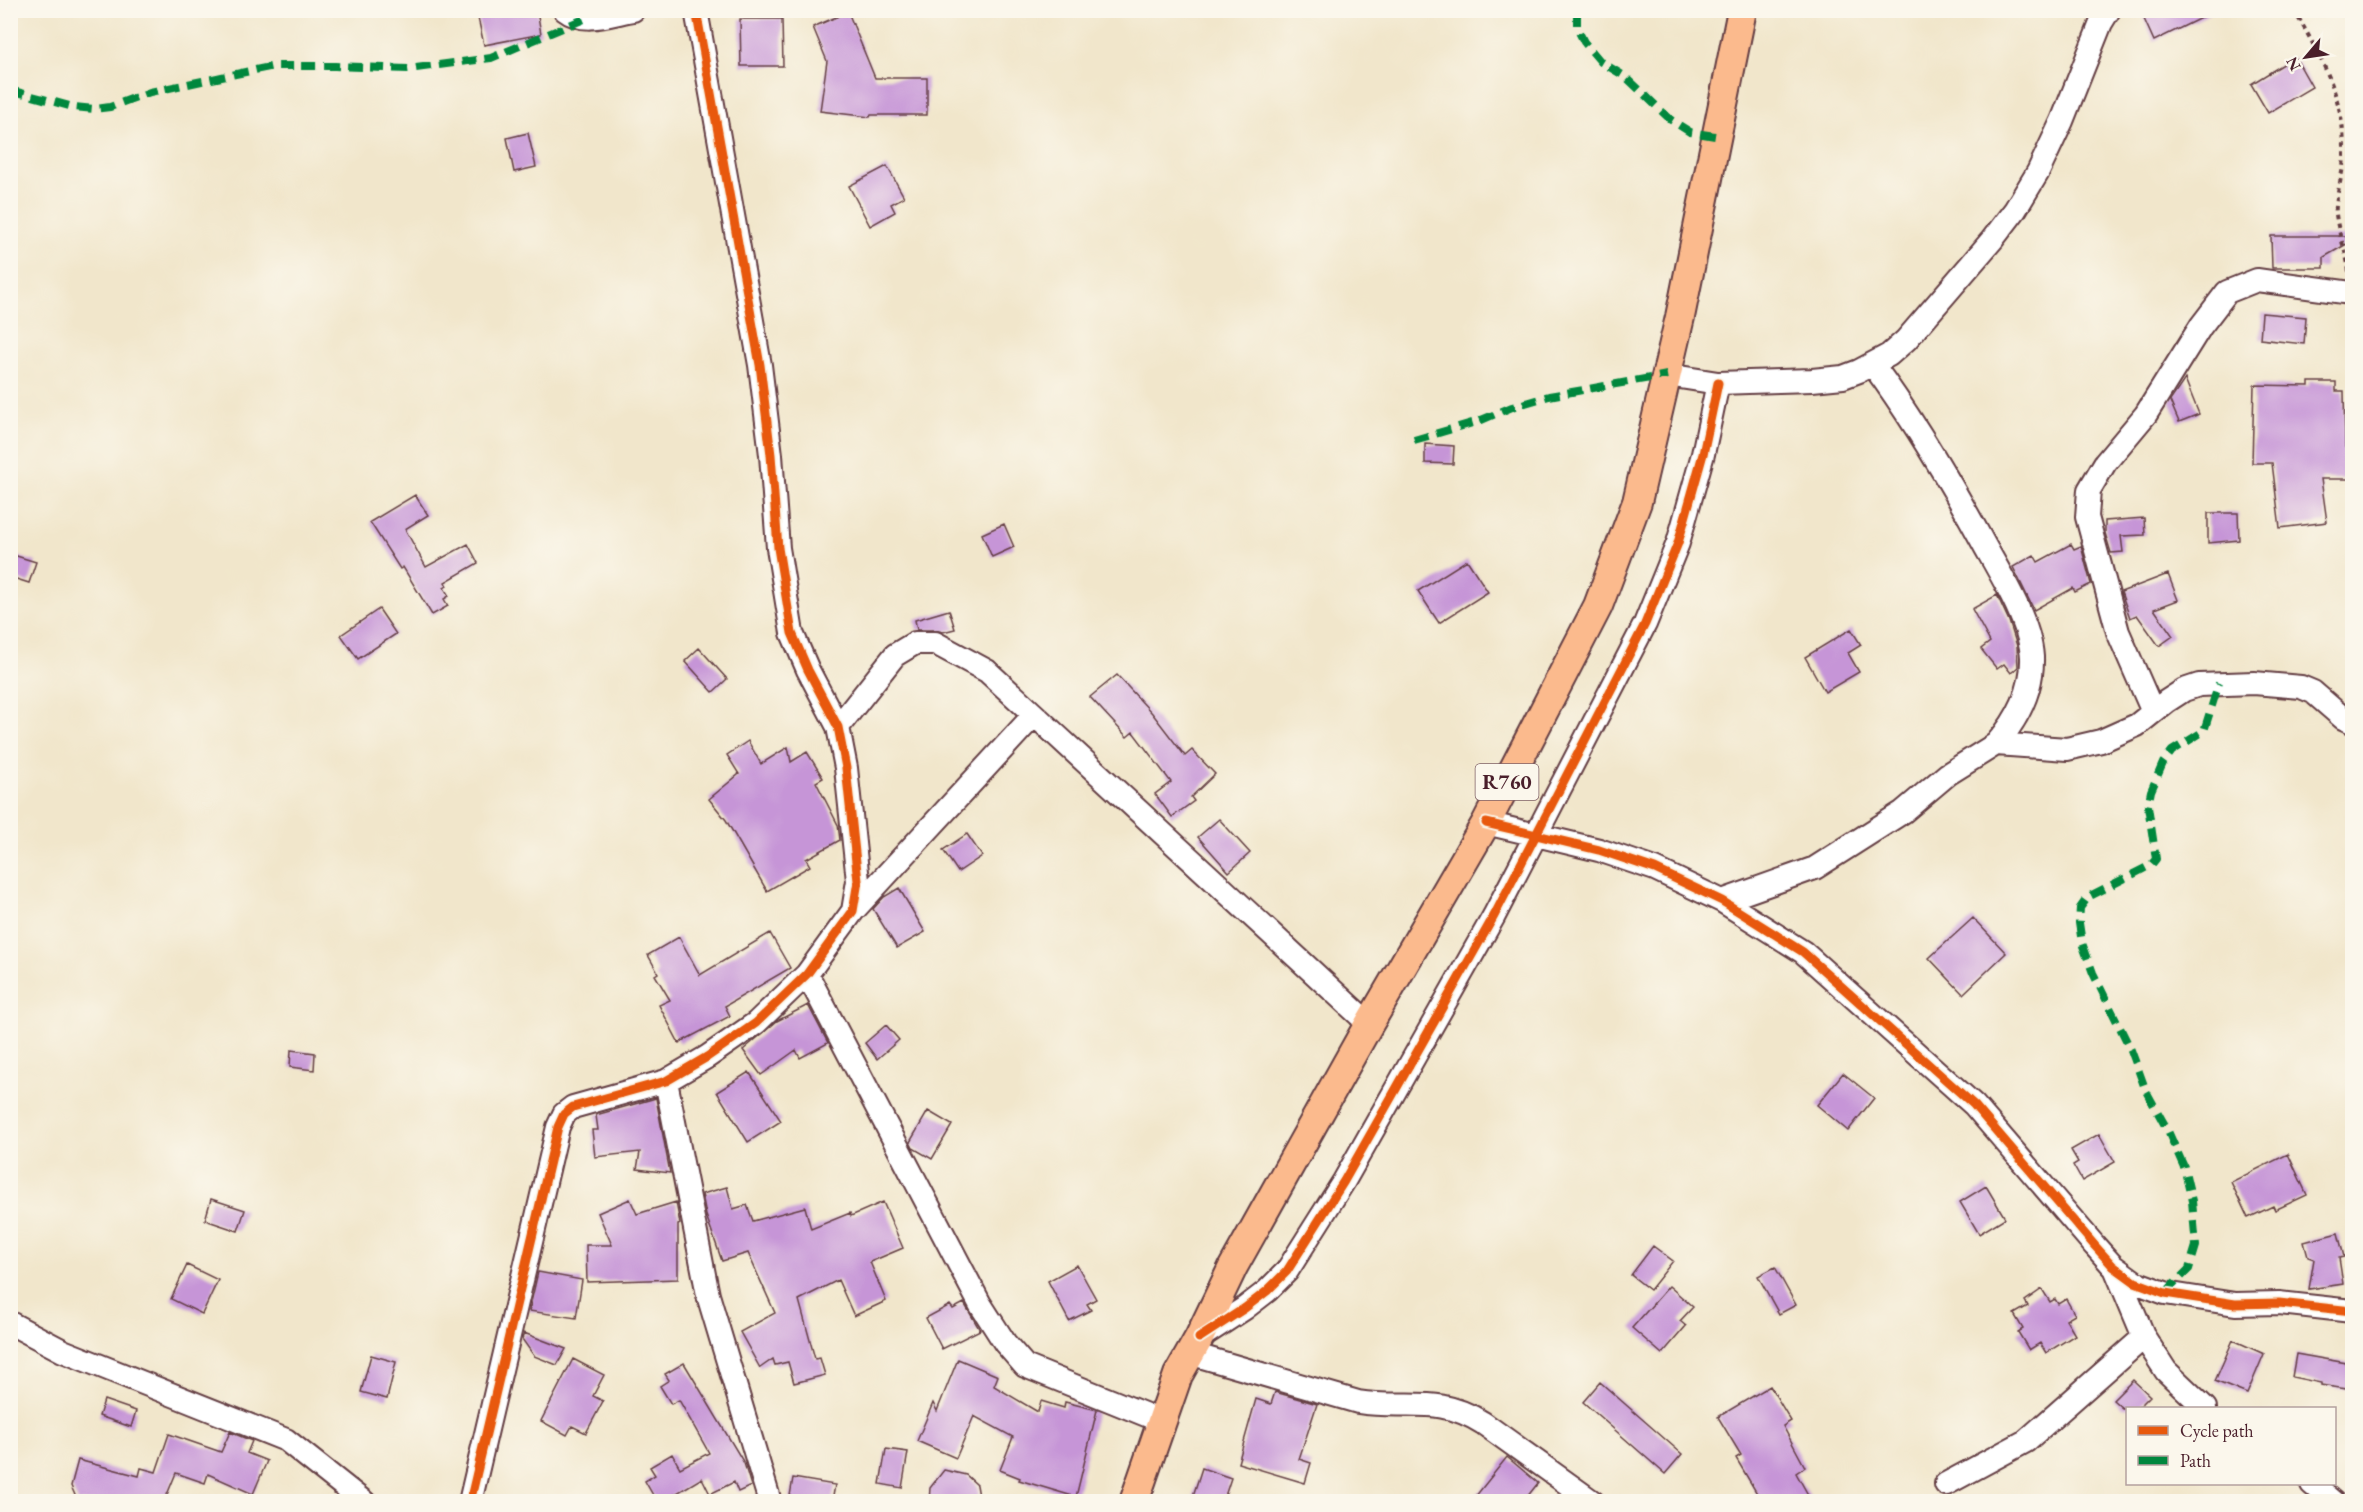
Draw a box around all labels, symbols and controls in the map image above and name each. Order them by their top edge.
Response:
north arrow [2276,27,2336,87]
text: N [2281,53,2306,75]
road number: R760 [1476,764,1538,800]
legend [2126,1407,2336,1485]
text: Cycle path [2180,1419,2254,1442]
text: Path [2180,1449,2211,1472]

